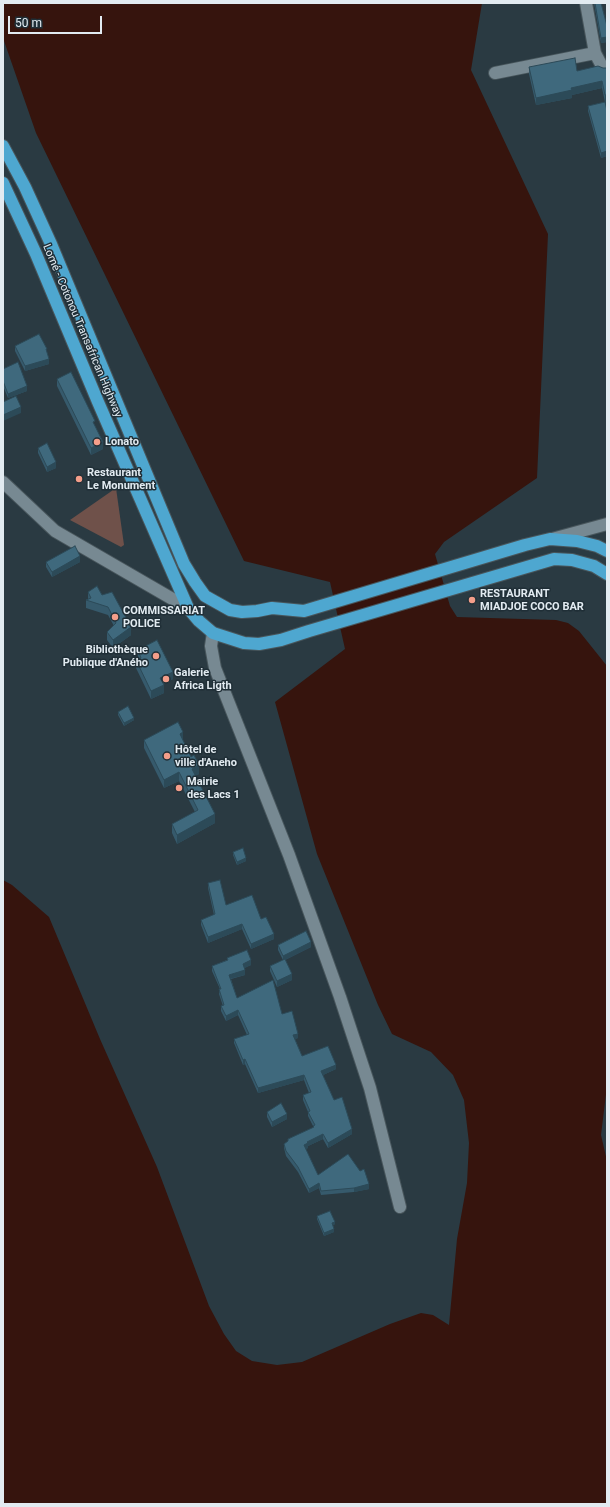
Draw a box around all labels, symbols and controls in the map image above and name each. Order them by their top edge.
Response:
scale bar [10,8,104,34]
text: 50 m [15,16,42,30]
street label: Lomé - Cotonou Transafrican Highway [39,242,125,420]
place label: Lonato [105,435,139,449]
marker: Lonato [92,437,102,447]
place label: Restaurant Le Monument [87,466,155,492]
marker: Restaurant Le Monument [74,474,84,484]
place label: RESTAURANT MIADJOE COCO BAR [480,587,584,613]
marker: RESTAURANT MIADJOE COCO BAR [467,595,477,605]
place label: COMMISSARIAT POLICE [123,604,205,630]
marker: COMMISSARIAT POLICE [110,612,120,622]
place label: Bibliothèque Publique d'Aného [63,643,148,669]
marker: Bibliothèque Publique d'Aného [151,651,161,661]
place label: Galerie Africa Ligth [174,666,232,692]
marker: Galerie Africa Ligth [161,674,171,684]
place label: Hôtel de ville d'Aneho [175,743,237,769]
marker: Hôtel de ville d'Aneho [162,751,172,761]
place label: Mairie des Lacs 1 [187,775,240,801]
marker: Mairie des Lacs 1 [174,783,184,793]

